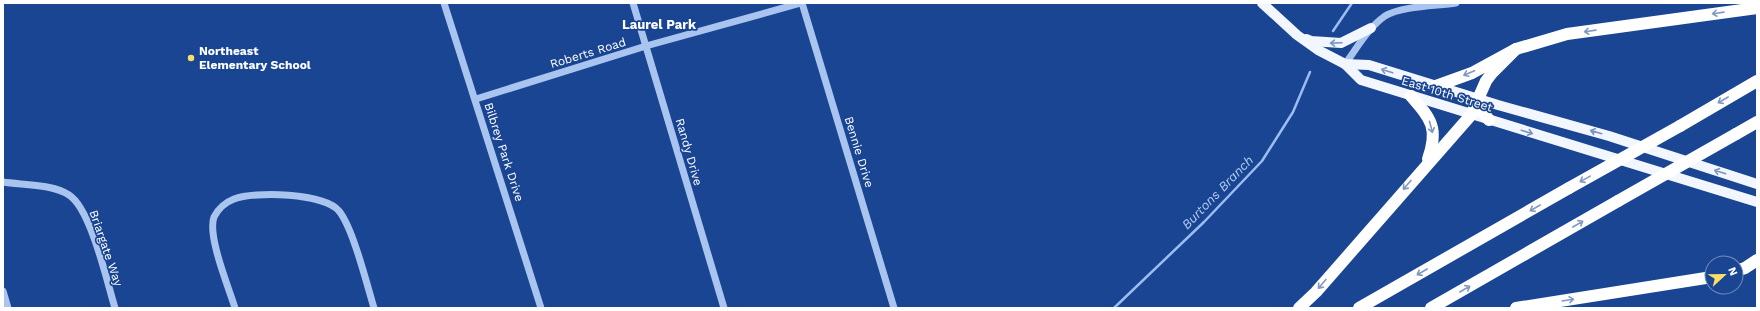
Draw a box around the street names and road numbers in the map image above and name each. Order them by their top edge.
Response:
street label: Roberts Road [548,35,628,71]
street label: East 10th Street [1400,73,1494,115]
street label: Bilbrey Park Drive [481,101,527,203]
street label: Bennie Drive [842,115,876,189]
street label: Randy Drive [673,117,705,187]
street label: Briargate Way [86,208,126,289]

